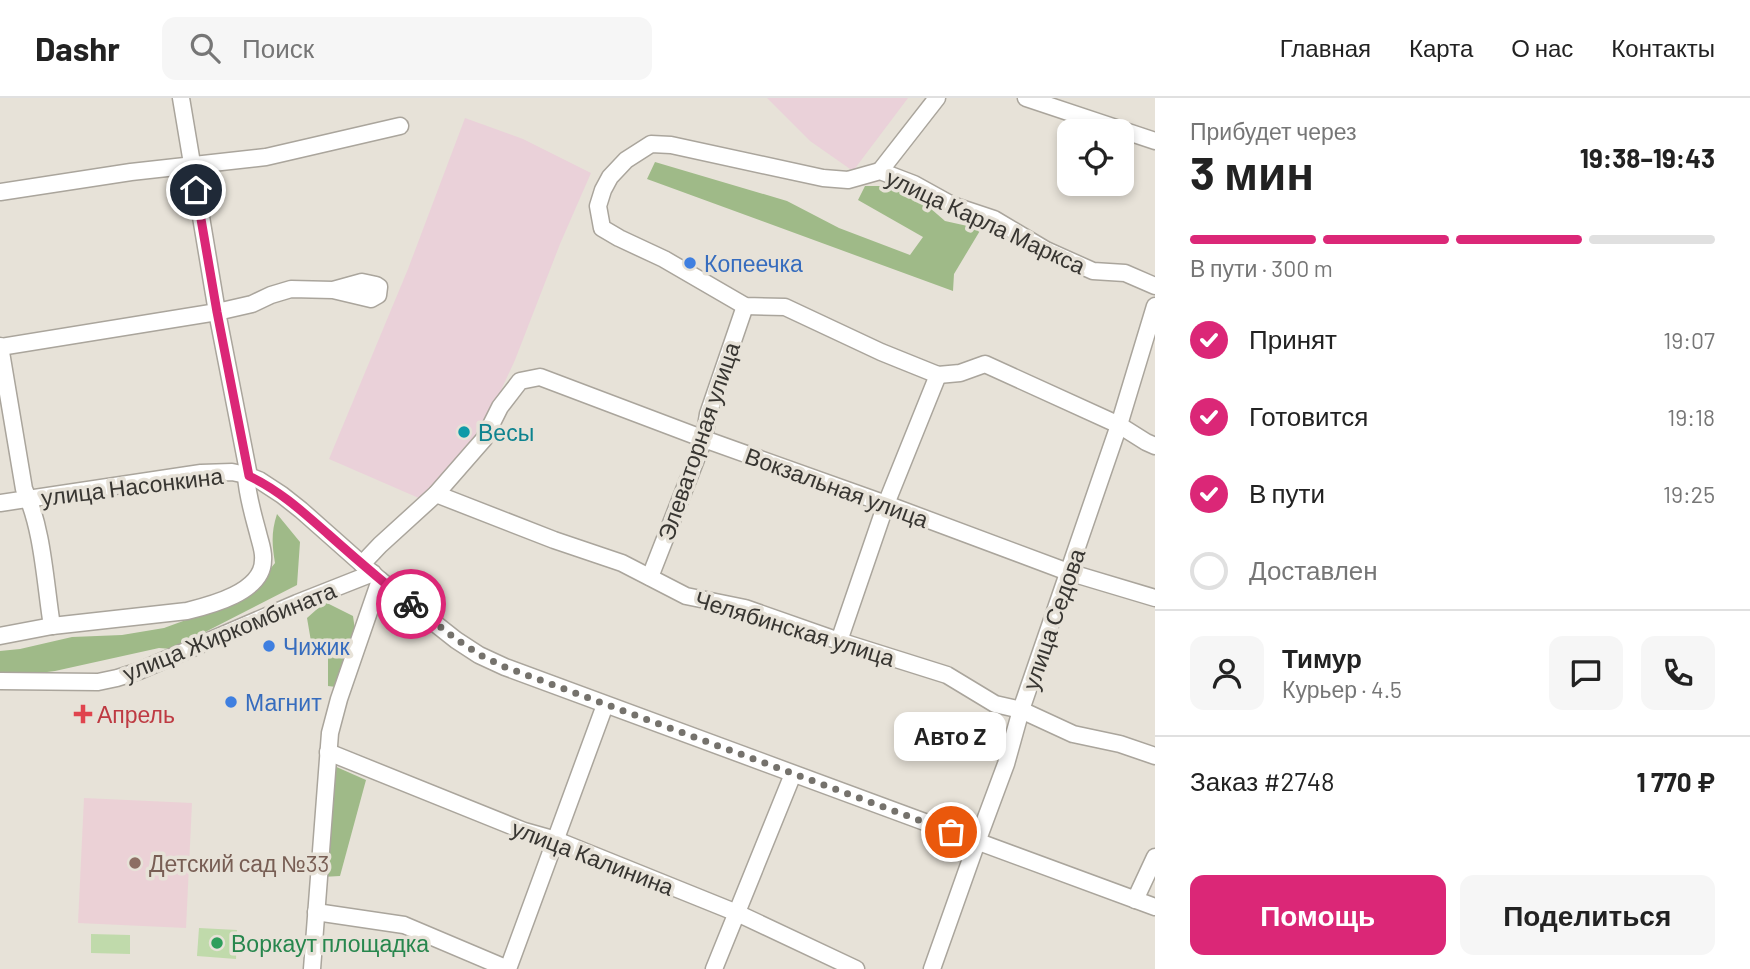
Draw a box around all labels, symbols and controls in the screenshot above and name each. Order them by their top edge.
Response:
search box [162,17,652,80]
text: Dashr [35,28,120,68]
icon: search [186,29,224,67]
text: Поиск [242,32,314,63]
text: Главная [1280,33,1371,62]
text: Карта [1409,33,1473,62]
text: О нас [1511,33,1573,62]
text: Контакты [1611,33,1715,62]
text: Прибудет через [1190,117,1357,145]
map controls [1057,119,1134,196]
button: locate [1057,119,1134,196]
text: 19:38–19:43 [1580,142,1715,173]
text: 3 мин [1190,144,1314,199]
pin [166,160,226,220]
street label: улица Карла Маркса [882,163,1090,280]
icon: home [177,171,215,209]
place label: Копеечка [704,249,803,277]
text: В пути · 300 m [1190,254,1333,282]
marker: Копеечка [682,255,698,271]
icon: check [1190,321,1228,359]
text: Принят [1249,323,1337,354]
text: 19:07 [1663,326,1715,354]
street label: Элеваторная улица [651,338,745,544]
icon: check [1190,398,1228,436]
text: Готовится [1249,400,1368,431]
text: 19:18 [1667,403,1715,431]
place label: Весы [478,418,534,446]
marker: Весы [456,424,472,440]
street label: Вокзальная улица [742,441,933,533]
street label: улица Насонкина [40,461,225,511]
icon: check [1190,475,1228,513]
text: В пути [1249,477,1325,508]
text: 19:25 [1663,480,1715,508]
street label: улица Седова [1016,544,1090,693]
text: Доставлен [1249,554,1378,585]
courier [376,569,446,639]
street label: улица Жиркомбината [118,575,340,687]
street label: Челябинская улица [692,584,898,672]
icon: bike [392,585,430,623]
place label: Чижик [283,632,350,660]
button: person [1190,636,1264,710]
button: chat [1549,636,1623,710]
button: phone [1641,636,1715,710]
marker: Чижик [261,638,277,654]
text: Тимур [1282,642,1362,673]
text: Курьер · 4.5 [1282,675,1402,703]
place label: Магнит [245,688,322,716]
marker: Магнит [223,694,239,710]
place label: Апрель [97,700,175,728]
marker: Апрель [75,706,91,722]
callout: Авто Z [895,713,1007,762]
text: Авто Z [914,722,986,750]
text: Заказ #2748 [1190,765,1335,796]
text: 1 770 ₽ [1637,766,1715,797]
pin [921,802,981,862]
street label: улица Калинина [508,813,678,901]
icon: bag [932,813,970,851]
place label: Детский сад №33 [149,849,329,877]
marker: Детский сад №33 [127,855,143,871]
button: Помощь [1190,875,1446,955]
button: Поделиться [1460,875,1715,955]
place label: Воркаут площадка [231,929,429,957]
marker: Воркаут площадка [209,935,225,951]

